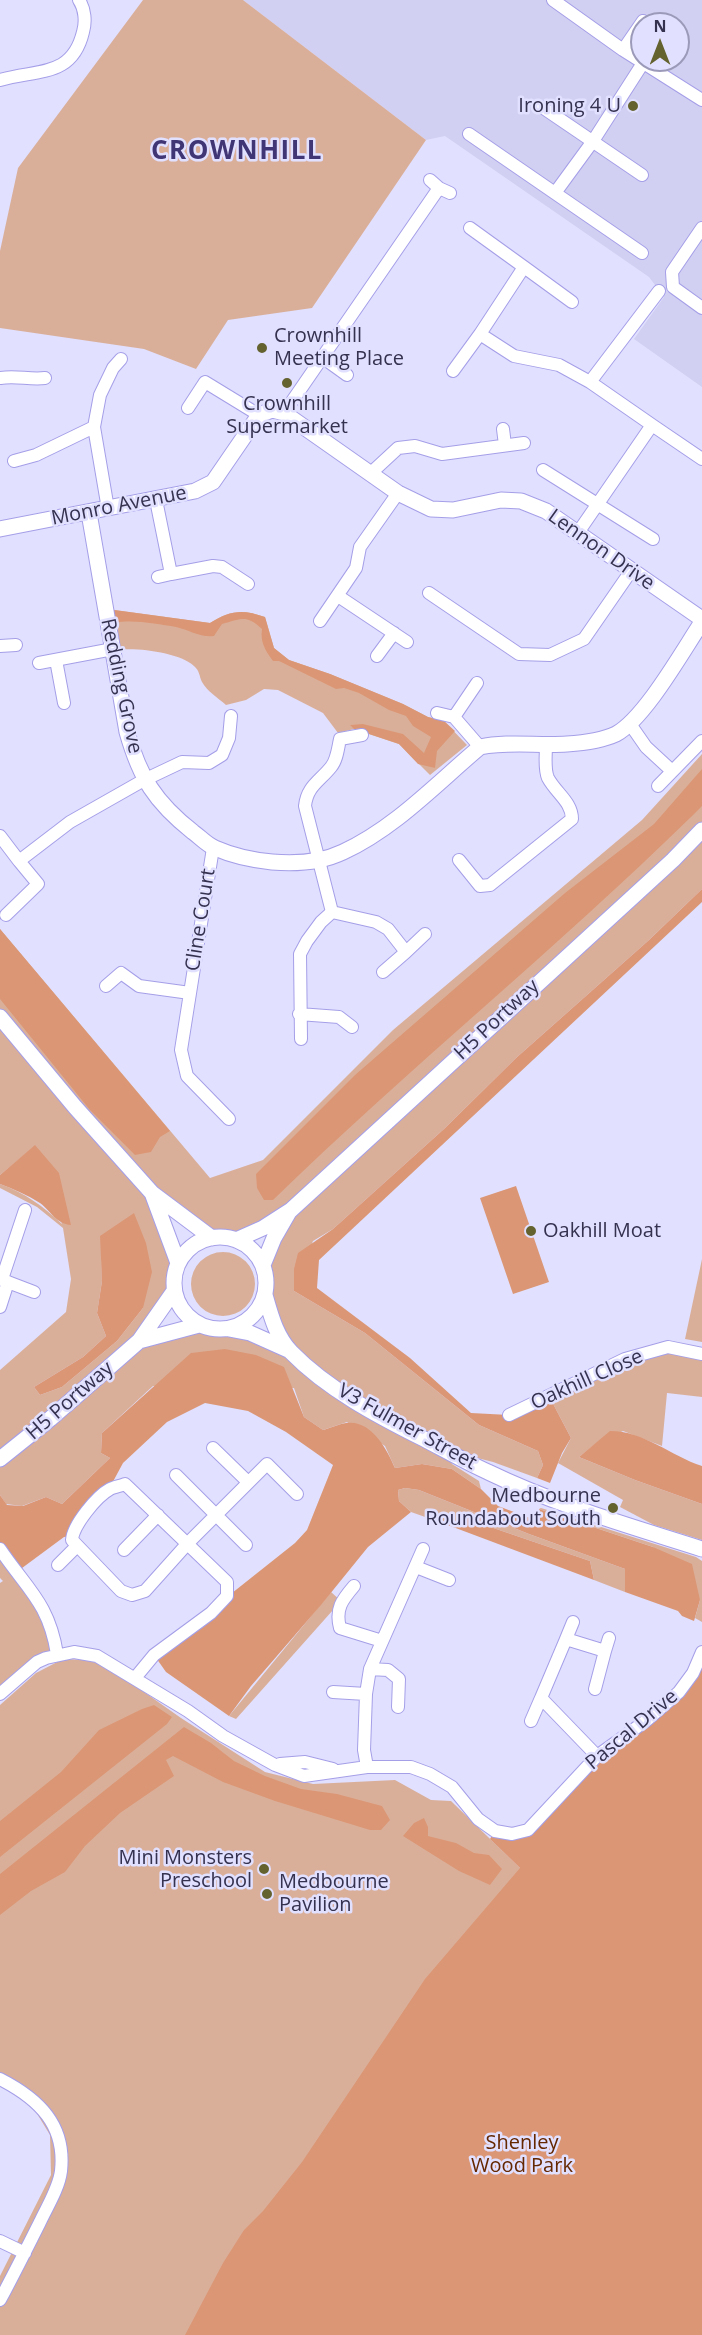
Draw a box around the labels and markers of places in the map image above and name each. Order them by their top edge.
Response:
place label: Ironing 4 U [518,94,621,118]
marker: Ironing 4 U [626,99,640,113]
place label: Crownhill Meeting Place [274,324,404,371]
marker: Crownhill Meeting Place [255,341,269,355]
marker: Crownhill Supermarket [280,376,294,390]
place label: Crownhill Supermarket [226,392,348,439]
place label: Oakhill Moat [543,1219,661,1243]
marker: Oakhill Moat [524,1224,538,1238]
place label: Medbourne Roundabout South [425,1484,601,1531]
marker: Medbourne Roundabout South [606,1501,620,1515]
place label: Mini Monsters Preschool [119,1846,252,1893]
marker: Mini Monsters Preschool [257,1862,271,1876]
place label: Medbourne Pavilion [279,1870,389,1917]
marker: Medbourne Pavilion [260,1887,274,1901]

